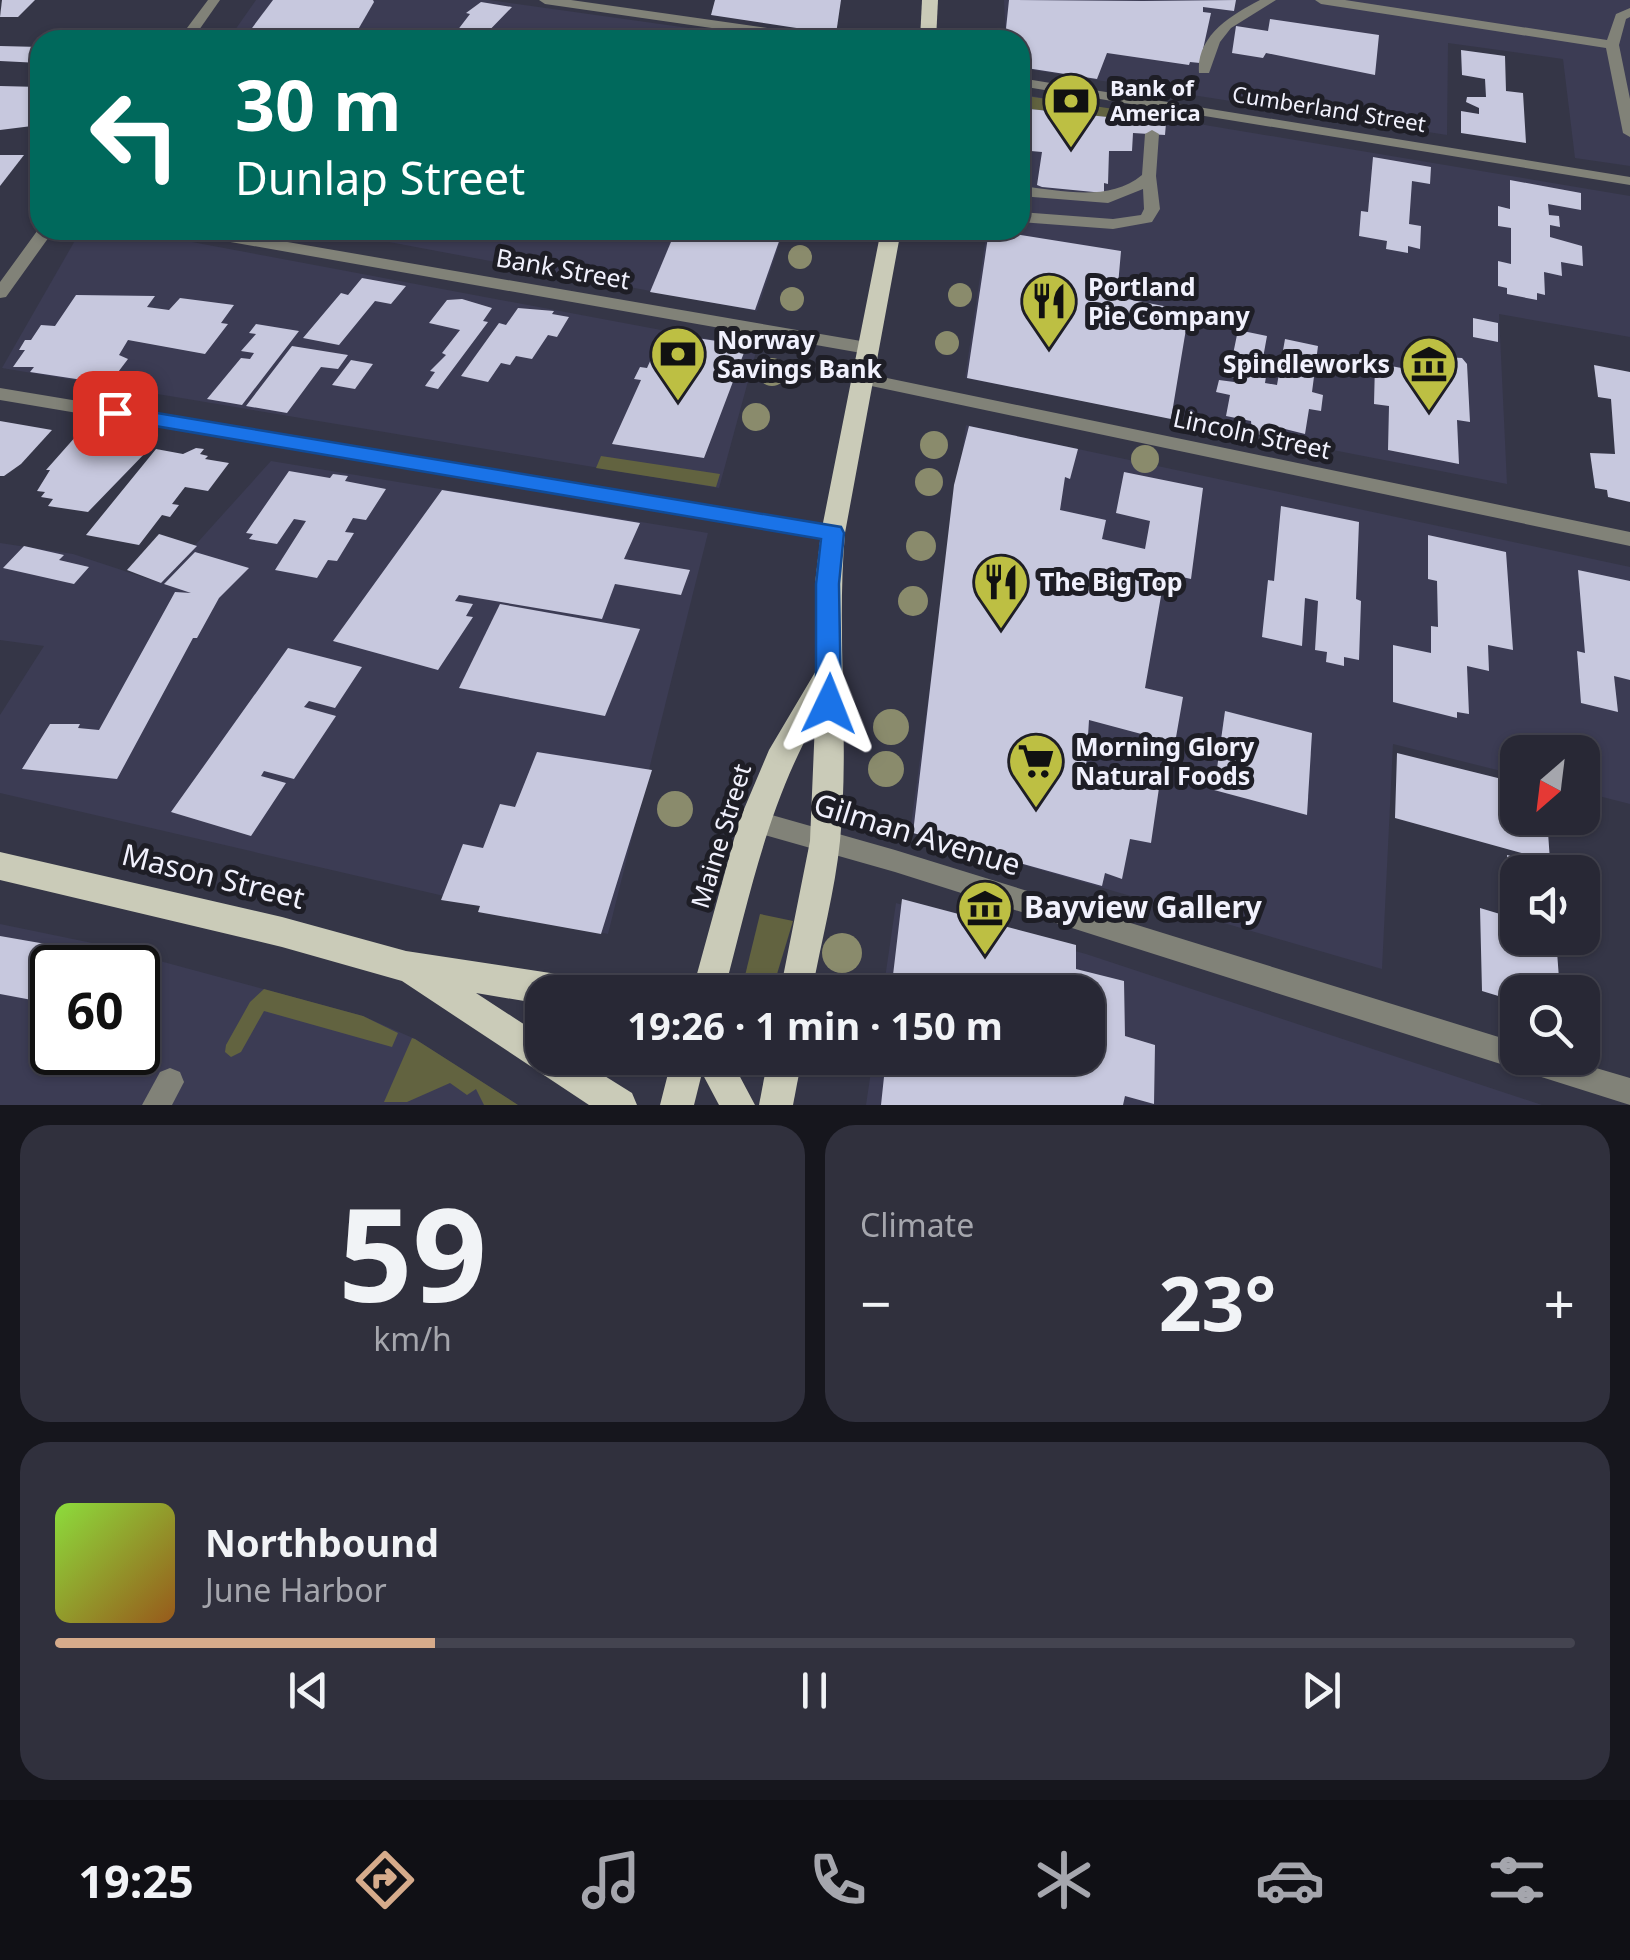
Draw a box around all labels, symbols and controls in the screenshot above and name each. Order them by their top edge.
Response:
text: 30 m [235,56,402,152]
icon: left [70,70,200,200]
bank icon: Bank of America [1041,71,1101,150]
place label: Bank of America [1110,72,1201,127]
street label: Cumberland Street [1230,78,1428,138]
text: Dunlap Street [235,147,525,208]
street label: Bank Street [494,240,633,297]
place label: Portland Pie Company [1088,269,1251,332]
restaurant icon: Portland Pie Company [1019,271,1079,350]
place label: Norway Savings Bank [717,322,882,385]
bank icon: Norway Savings Bank [648,324,708,403]
museum icon: Spindleworks [1399,334,1459,413]
place label: Spindleworks [1223,346,1390,380]
pin [73,371,158,456]
icon: arrive [88,386,143,441]
street label: Lincoln Street [1170,400,1334,466]
restaurant icon: The Big Top [971,552,1031,631]
place label: The Big Top [1040,564,1183,598]
position arrow [777,652,881,756]
place label: Morning Glory Natural Foods [1075,729,1255,792]
supermarket icon: Morning Glory Natural Foods [1006,731,1066,810]
north arrow [1500,735,1600,835]
map controls [1500,735,1600,1075]
street label: Maine Street [682,759,758,912]
street label: Gilman Avenue [809,783,1026,884]
street label: Mason Street [118,833,309,918]
button: sound [1500,855,1600,955]
museum icon: Bayview Gallery [955,878,1015,957]
place label: Bayview Gallery [1024,886,1263,927]
speed limit sign: 60 [30,945,160,1075]
button: search [1500,975,1600,1075]
text: 19:26 · 1 min · 150 m [627,999,1003,1051]
text: 59 [338,1163,487,1340]
text: Climate [860,1203,974,1246]
text: 23° [1159,1251,1276,1353]
text: − [860,1265,891,1340]
text: + [1544,1265,1575,1340]
text: km/h [373,1317,452,1360]
text: Northbound [205,1516,439,1568]
text: June Harbor [205,1568,387,1611]
icon: previous [281,1663,336,1718]
icon: pause [787,1663,842,1718]
icon: next [1294,1663,1349,1718]
icon: directions [350,1845,420,1915]
icon: music [576,1845,646,1915]
icon: phone [803,1845,873,1915]
icon: climate [1029,1845,1099,1915]
icon: car [1255,1845,1325,1915]
icon: filters [1482,1845,1552,1915]
text: 19:25 [78,1850,194,1911]

